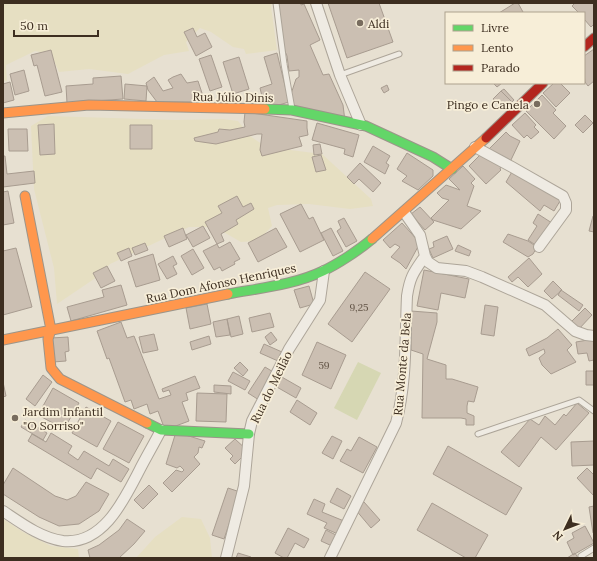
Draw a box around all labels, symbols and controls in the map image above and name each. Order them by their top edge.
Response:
scale bar [14,12,98,38]
legend [445,12,585,84]
place label: Aldi [367,16,389,31]
text: 50 m [20,18,48,33]
marker: Aldi [355,18,365,28]
text: Livre [481,20,509,35]
text: Lento [481,40,513,55]
text: Parado [481,60,520,75]
street label: Rua Júlio Dinis [192,89,274,105]
place label: Pingo e Canela [447,97,529,112]
marker: Pingo e Canela [532,99,542,109]
street label: Rua Dom Afonso Henriques [145,260,298,306]
house number: 9,25 [350,301,368,314]
street label: Rua Monte da Bela [390,312,414,416]
street label: Rua do Meilão [247,348,295,426]
house number: 59 [318,359,330,372]
place label: Jardim Infantil "O Sorriso" [22,404,103,433]
marker: Jardim Infantil "O Sorriso" [10,413,20,423]
north arrow [545,509,585,549]
text: N [549,528,566,544]

